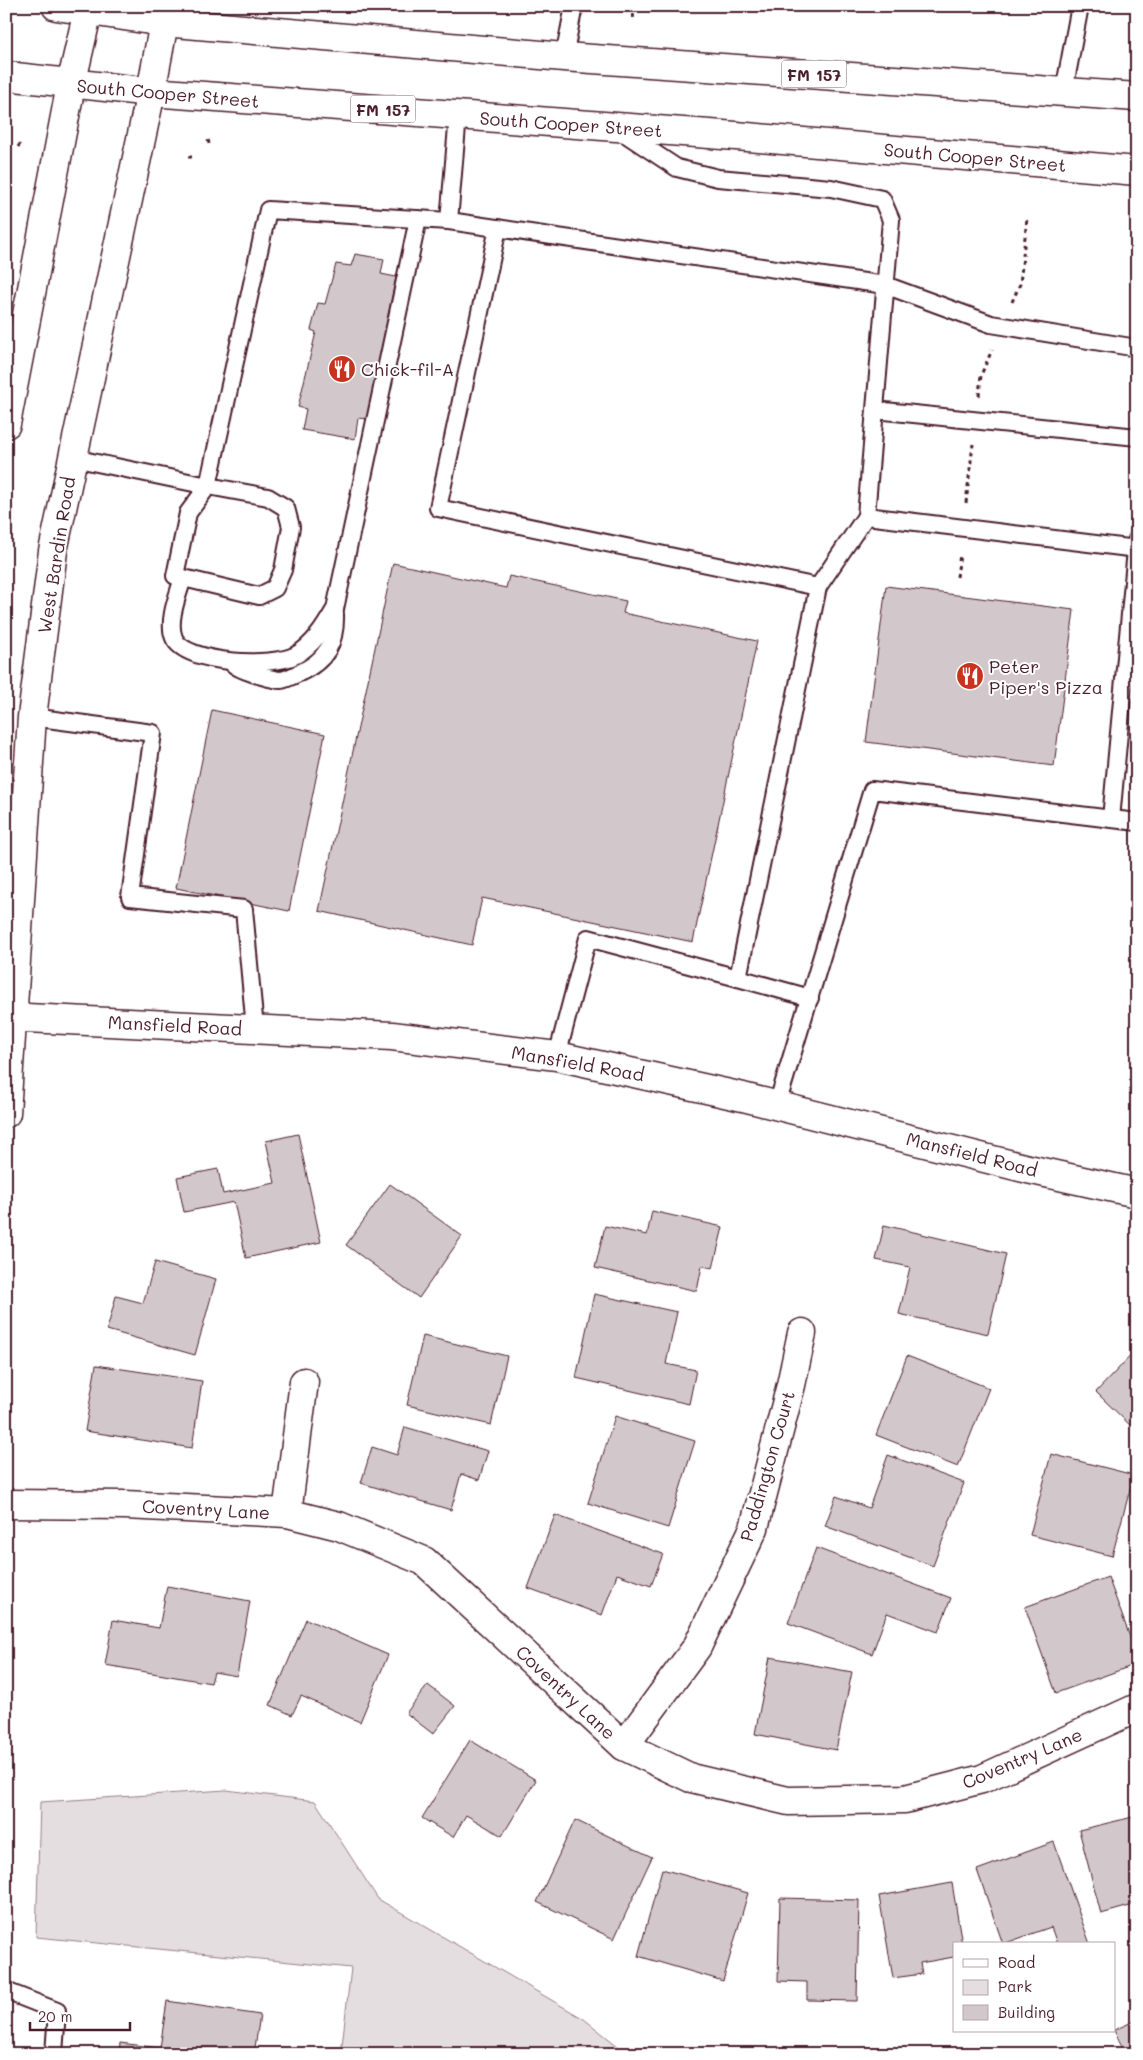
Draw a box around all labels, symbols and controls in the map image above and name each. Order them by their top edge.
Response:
road number: FM 157 [782,61,846,88]
street label: South Cooper Street [76,73,260,113]
road number: FM 157 [350,96,416,122]
street label: South Cooper Street [479,106,663,142]
street label: South Cooper Street [883,137,1067,177]
restaurant icon: Chick-fil-A [327,354,357,384]
place label: Chick-fil-A [361,357,454,381]
street label: West Bardin Road [32,475,80,635]
place label: Peter Piper's Pizza [989,654,1103,699]
restaurant icon: Peter Piper's Pizza [955,661,985,691]
street label: Mansfield Road [107,1009,243,1041]
street label: Mansfield Road [510,1040,646,1086]
street label: Mansfield Road [904,1126,1040,1182]
street label: Paddington Court [734,1388,800,1544]
street label: Coventry Lane [141,1494,271,1524]
street label: Coventry Lane [511,1640,621,1744]
street label: Coventry Lane [958,1722,1086,1794]
legend [953,1942,1116,2032]
text: Road [998,1952,1035,1972]
text: Park [998,1976,1032,1996]
scale bar [30,2000,130,2032]
text: Building [998,2002,1055,2022]
text: 20 m [38,2006,72,2026]

